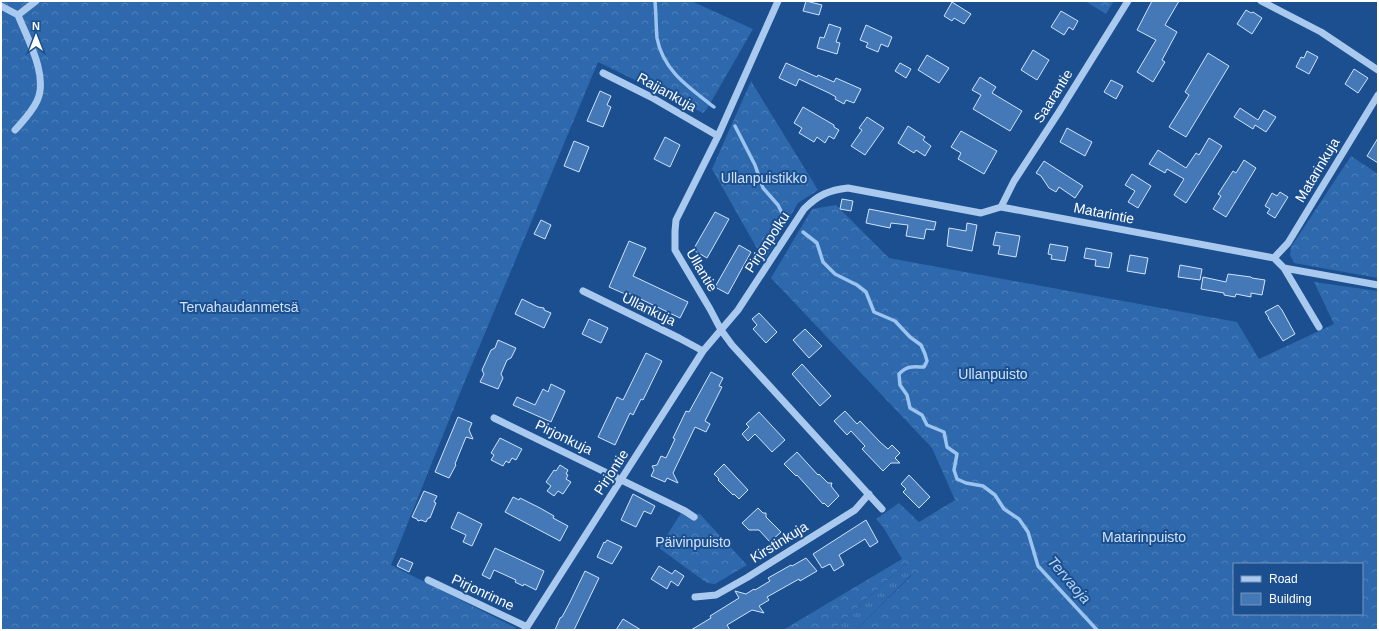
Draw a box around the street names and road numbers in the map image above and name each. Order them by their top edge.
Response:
street label: Saarantie [1030,66,1076,126]
street label: Raijankuja [635,69,700,115]
street label: Matarinkuja [1292,135,1343,205]
street label: Matarintie [1072,199,1136,227]
street label: Pirjonpolku [741,209,793,275]
street label: Ullantie [683,246,721,294]
street label: Ullankuja [620,289,679,329]
street label: Pirjonkuja [533,416,595,458]
street label: Pirjontie [591,446,632,498]
street label: Kirstinkuja [747,518,811,566]
street label: Pirjonrinne [449,571,517,613]

